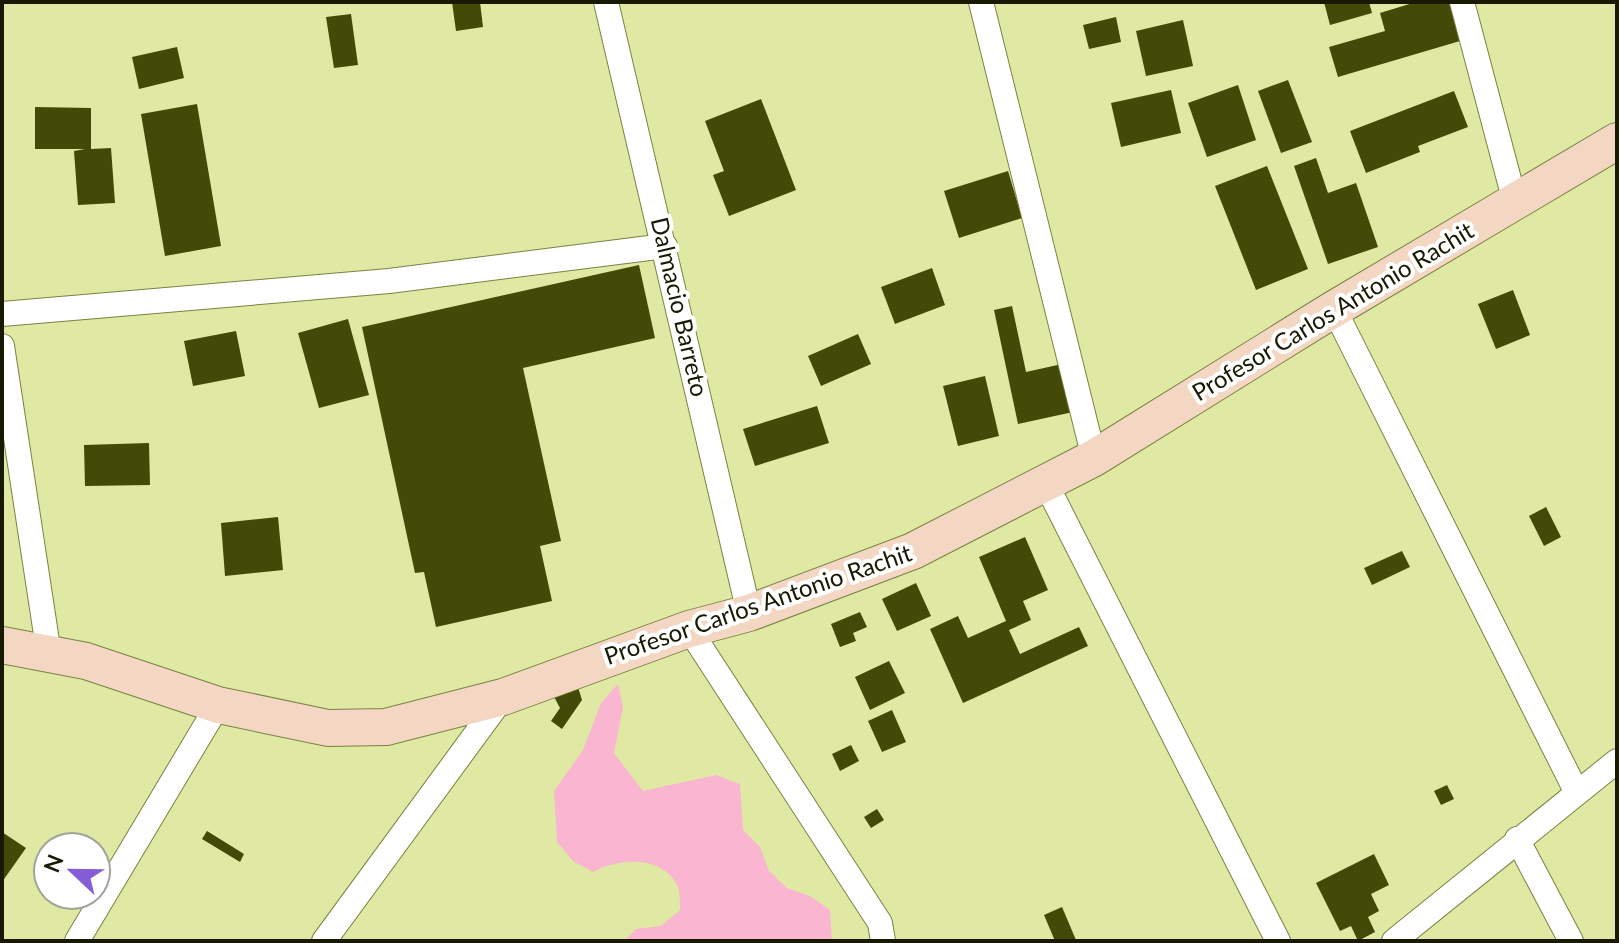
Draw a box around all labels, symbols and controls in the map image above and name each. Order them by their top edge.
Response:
street label: Dalmacio Barreto [646,214,715,399]
street label: Profesor Carlos Antonio Rachit [1186,215,1478,406]
street label: Profesor Carlos Antonio Rachit [600,537,915,670]
north arrow [32,831,112,911]
text: N [37,850,69,876]

